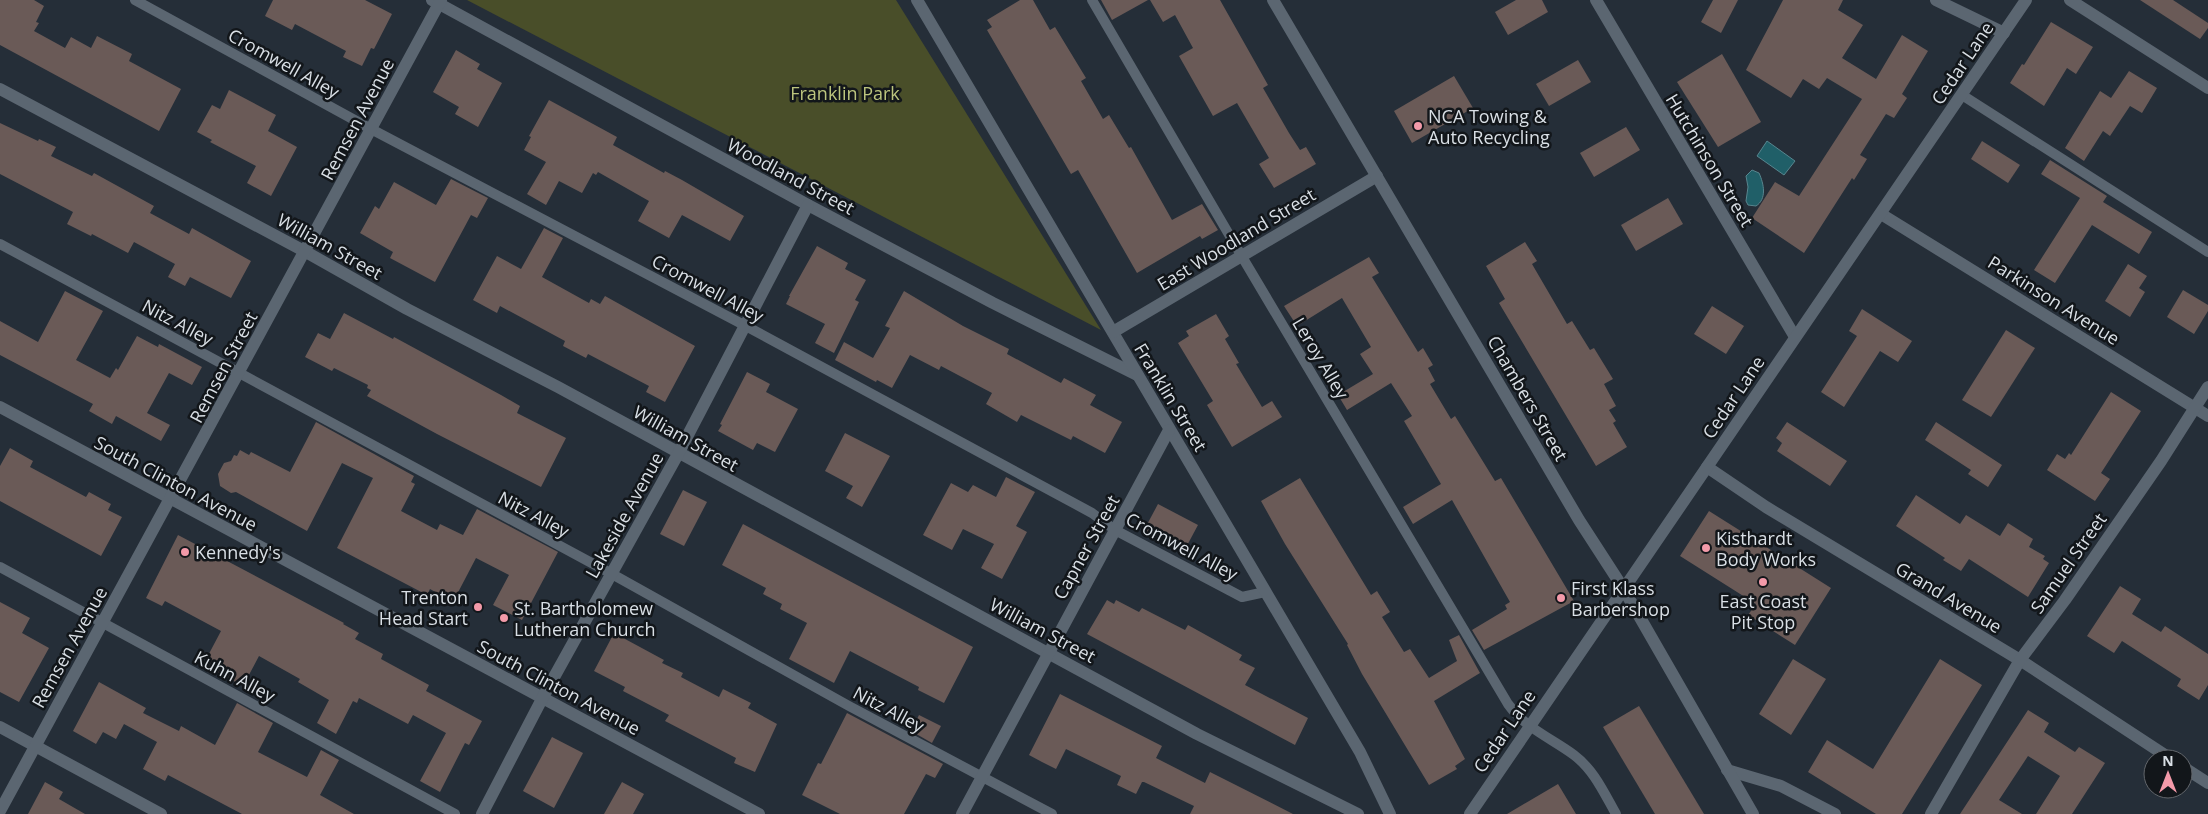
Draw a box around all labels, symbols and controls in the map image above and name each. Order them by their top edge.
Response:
street label: Cedar Lane [1925,17,1999,109]
street label: Cromwell Alley [224,23,345,104]
street label: Remsen Avenue [315,54,399,184]
park label: Franklin Park [790,81,900,105]
street label: Hutchinson Street [1661,89,1759,231]
place label: NCA Towing & Auto Recycling [1428,104,1550,149]
marker: NCA Towing & Auto Recycling [1412,120,1424,132]
street label: Woodland Street [723,132,859,220]
street label: East Woodland Street [1152,182,1320,296]
street label: William Street [273,207,387,285]
street label: Cromwell Alley [648,248,769,328]
street label: Parkinson Avenue [1984,250,2124,350]
street label: Nitz Alley [138,293,219,351]
street label: Remsen Street [184,307,262,427]
street label: Leroy Alley [1287,313,1355,404]
street label: Chambers Street [1482,331,1574,465]
street label: Franklin Street [1129,338,1213,456]
street label: Cedar Lane [1696,351,1770,443]
street label: William Street [629,399,743,477]
street label: South Clinton Avenue [90,430,262,536]
street label: Lakeside Avenue [579,448,669,582]
street label: Nitz Alley [494,485,575,543]
street label: Capner Street [1047,491,1125,603]
street label: Cromwell Alley [1122,506,1243,586]
street label: Samuel Street [2025,508,2111,618]
place label: Kisthardt Body Works [1716,526,1816,571]
place label: Kennedy's [195,540,281,564]
marker: Kisthardt Body Works [1700,542,1712,554]
marker: Kennedy's [179,546,191,558]
street label: Grand Avenue [1891,556,2007,638]
place label: First Klass Barbershop [1571,576,1670,621]
marker: East Coast Pit Stop [1757,576,1769,588]
street label: Remsen Avenue [26,582,112,712]
place label: Trenton Head Start [379,585,468,630]
place label: East Coast Pit Stop [1720,589,1806,634]
street label: William Street [986,592,1100,668]
marker: First Klass Barbershop [1555,592,1567,604]
place label: St. Bartholomew Lutheran Church [514,596,656,641]
marker: Trenton Head Start [472,601,484,613]
marker: St. Bartholomew Lutheran Church [498,612,510,624]
street label: South Clinton Avenue [473,634,645,740]
street label: Kuhn Alley [190,645,281,708]
street label: Nitz Alley [849,680,930,738]
street label: Cedar Lane [1467,685,1541,777]
north arrow [2143,749,2193,799]
text: N [2162,751,2174,770]

